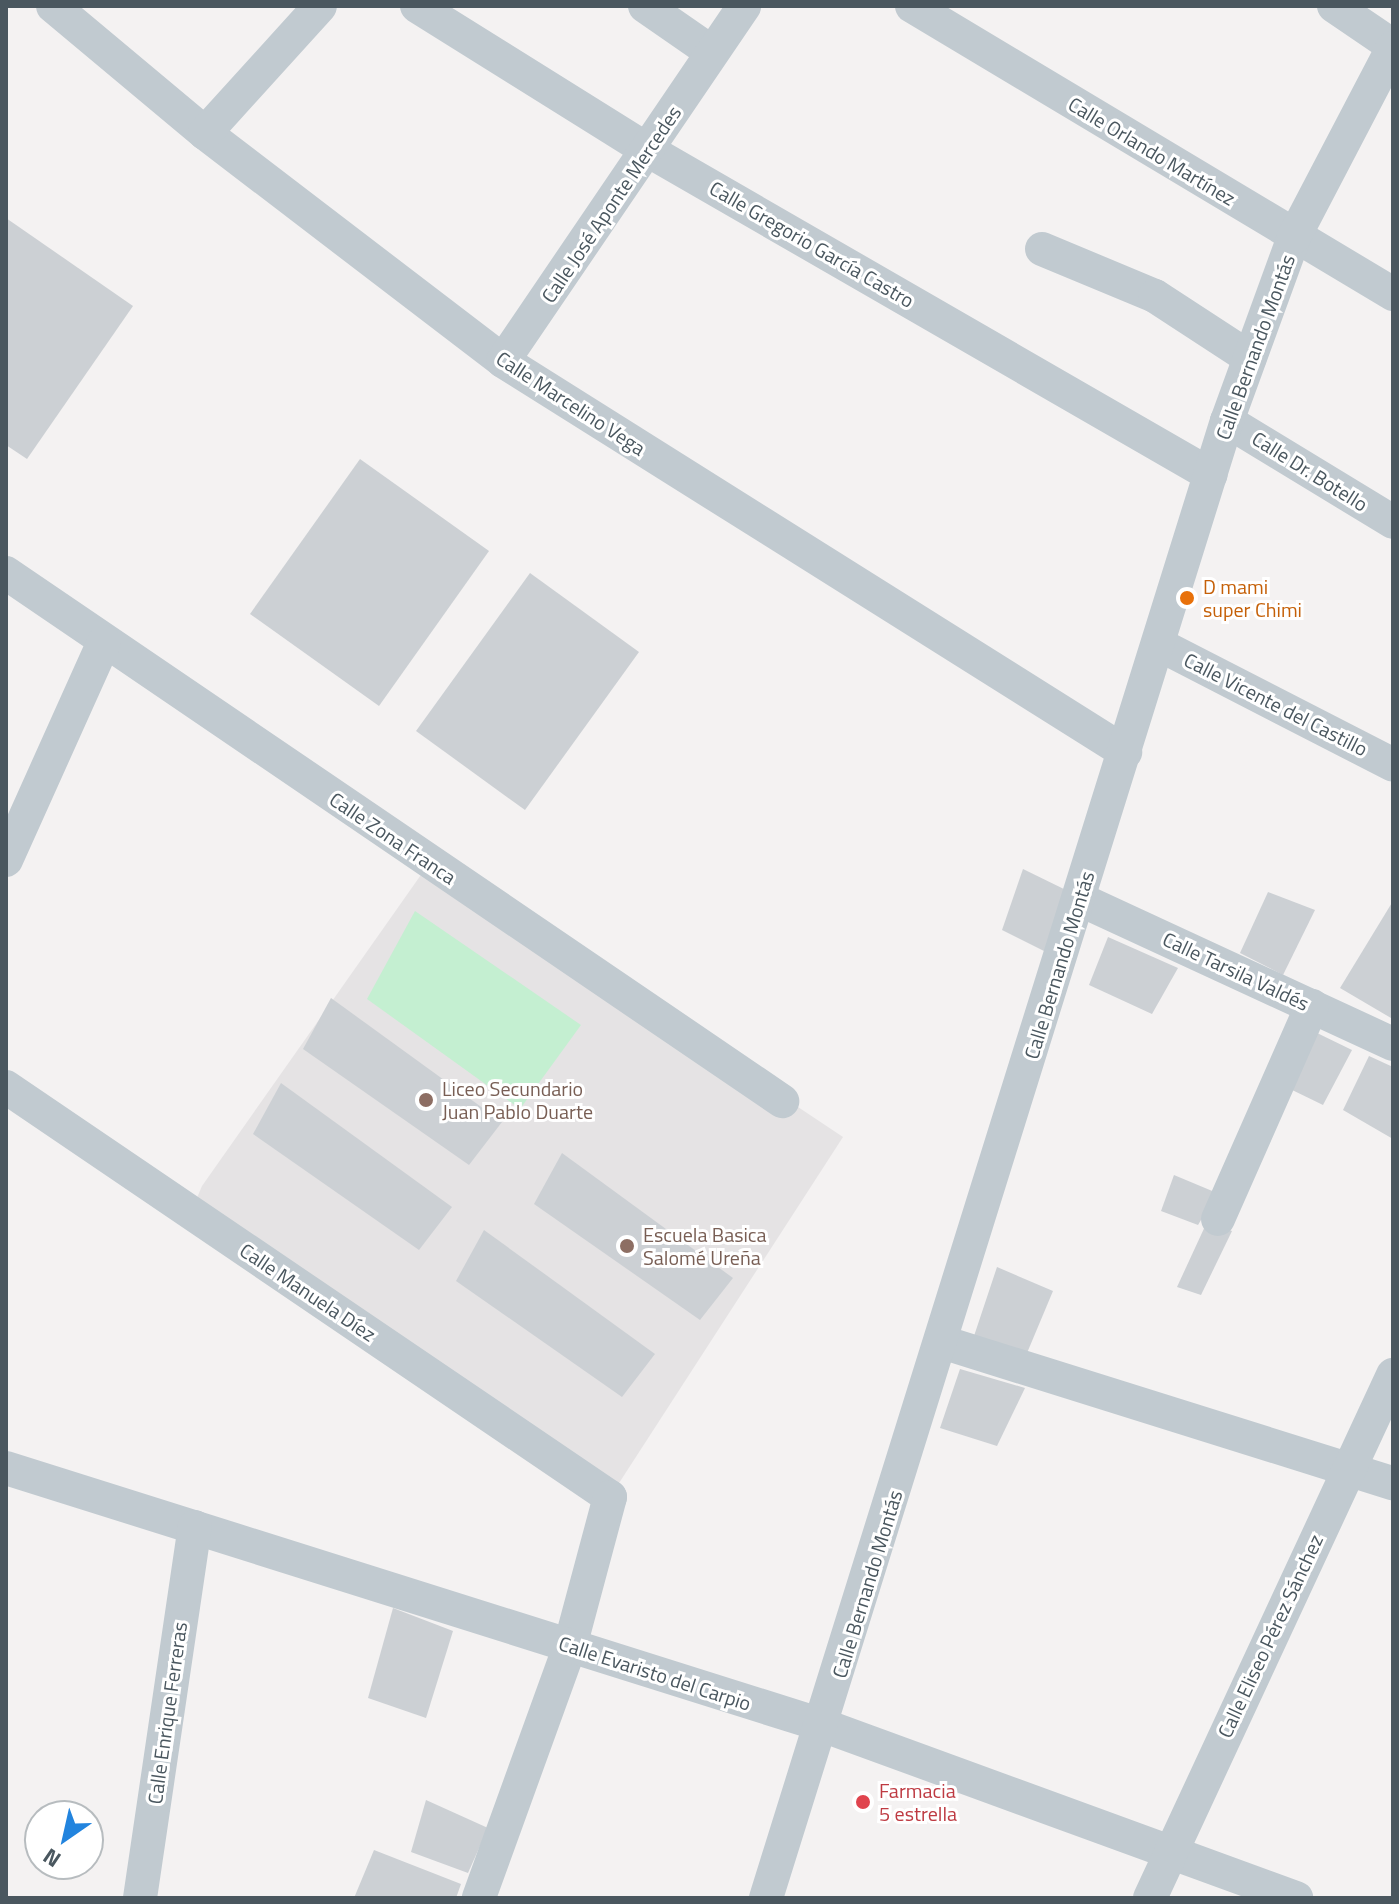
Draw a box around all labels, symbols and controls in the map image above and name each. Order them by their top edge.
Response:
street label: Calle Orlando Martínez [1064,92,1240,210]
street label: Calle José Aponte Mercedes [536,101,686,307]
street label: Calle Gregorio García Castro [706,176,918,312]
street label: Calle Bernando Montás [1210,251,1300,443]
street label: Calle Marcelino Vega [492,346,650,460]
street label: Calle Dr. Botello [1248,426,1372,516]
place label: D mami super Chimi [1203,574,1302,621]
marker: D mami super Chimi [1178,589,1196,607]
street label: Calle Vicente del Castillo [1180,647,1372,761]
street label: Calle Zona Franca [325,787,461,889]
street label: Calle Bernando Montás [1019,868,1099,1062]
street label: Calle Tarsila Valdés [1159,927,1313,1015]
place label: Liceo Secundario Juan Pablo Duarte [442,1076,593,1123]
marker: Liceo Secundario Juan Pablo Duarte [417,1091,435,1109]
place label: Escuela Basica Salomé Ureña [643,1222,767,1269]
marker: Escuela Basica Salomé Ureña [618,1237,636,1255]
street label: Calle Manuela Díez [236,1238,380,1346]
street label: Calle Bernando Montás [827,1487,907,1681]
street label: Calle Eliseo Pérez Sánchez [1212,1531,1328,1741]
street label: Calle Enrique Ferreras [142,1620,192,1806]
street label: Calle Evaristo del Carpio [556,1631,754,1715]
place label: Farmacia 5 estrella [879,1778,957,1825]
marker: Farmacia 5 estrella [854,1793,872,1811]
north arrow [24,1800,104,1880]
text: N [36,1840,68,1877]

